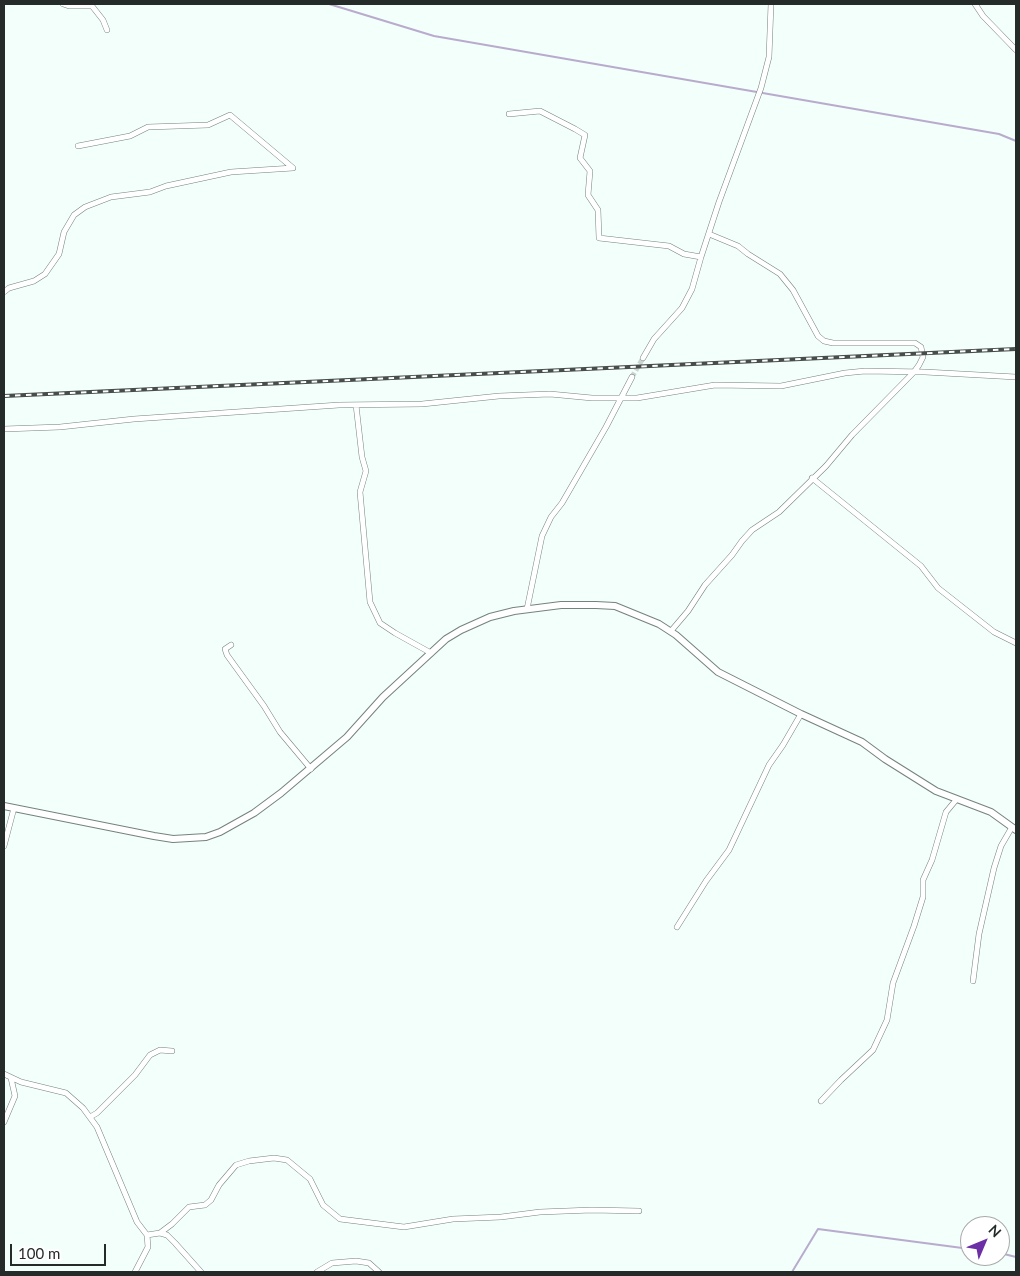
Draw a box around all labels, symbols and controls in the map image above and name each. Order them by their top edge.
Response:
north arrow [960,1216,1010,1266]
text: N [985,1221,1005,1241]
scale bar [12,1234,109,1266]
text: 100 m [18,1244,60,1262]

